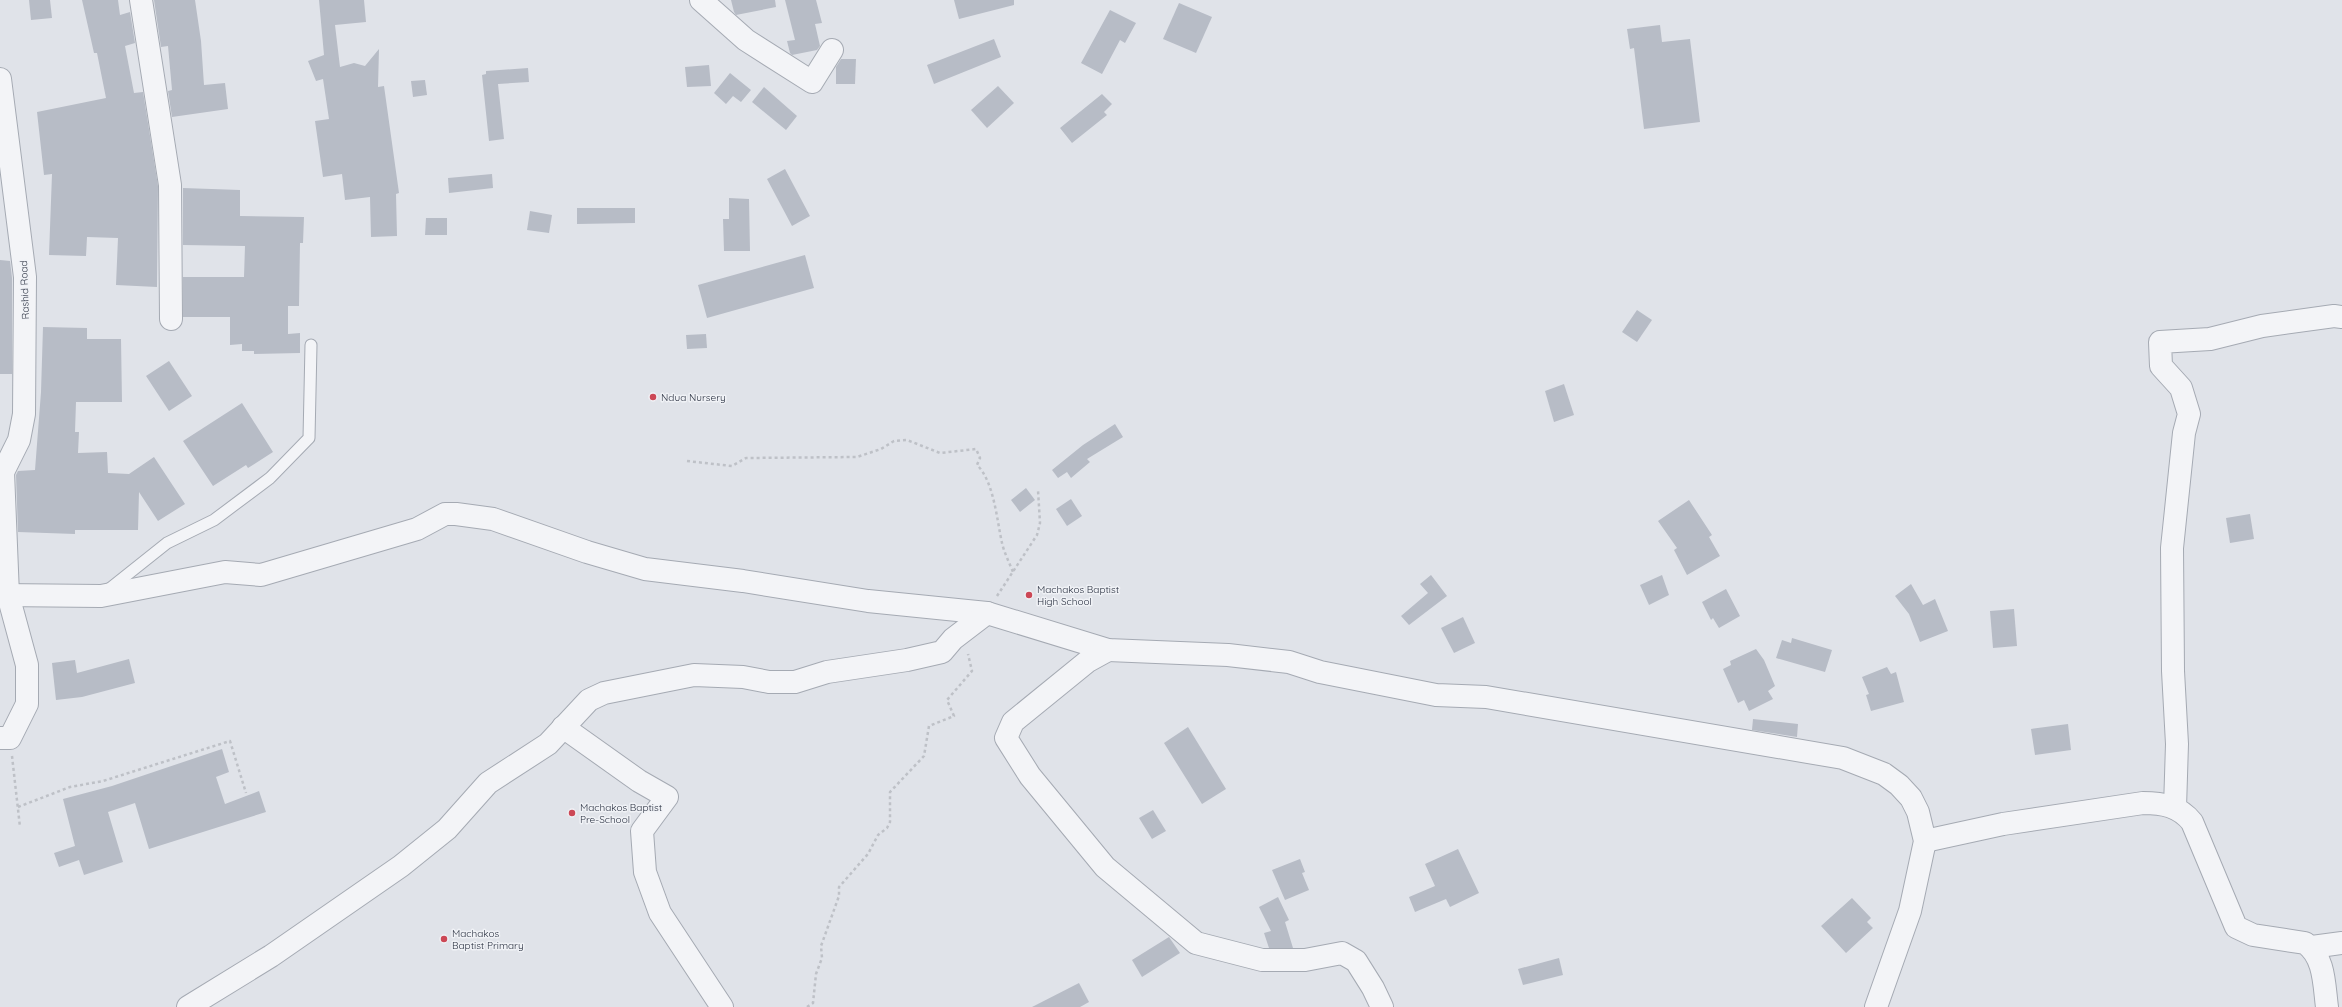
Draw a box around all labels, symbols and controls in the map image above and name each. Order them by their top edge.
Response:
street label: Rashid Road [17,260,32,320]
place label: Ndua Nursery [661,391,726,404]
marker: Ndua Nursery [648,392,658,402]
place label: Machakos Baptist High School [1037,583,1120,608]
marker: Machakos Baptist High School [1024,590,1034,600]
place label: Machakos Baptist Pre-School [580,801,663,826]
marker: Machakos Baptist Pre-School [567,808,577,818]
place label: Machakos Baptist Primary [452,927,524,952]
marker: Machakos Baptist Primary [439,934,449,944]

